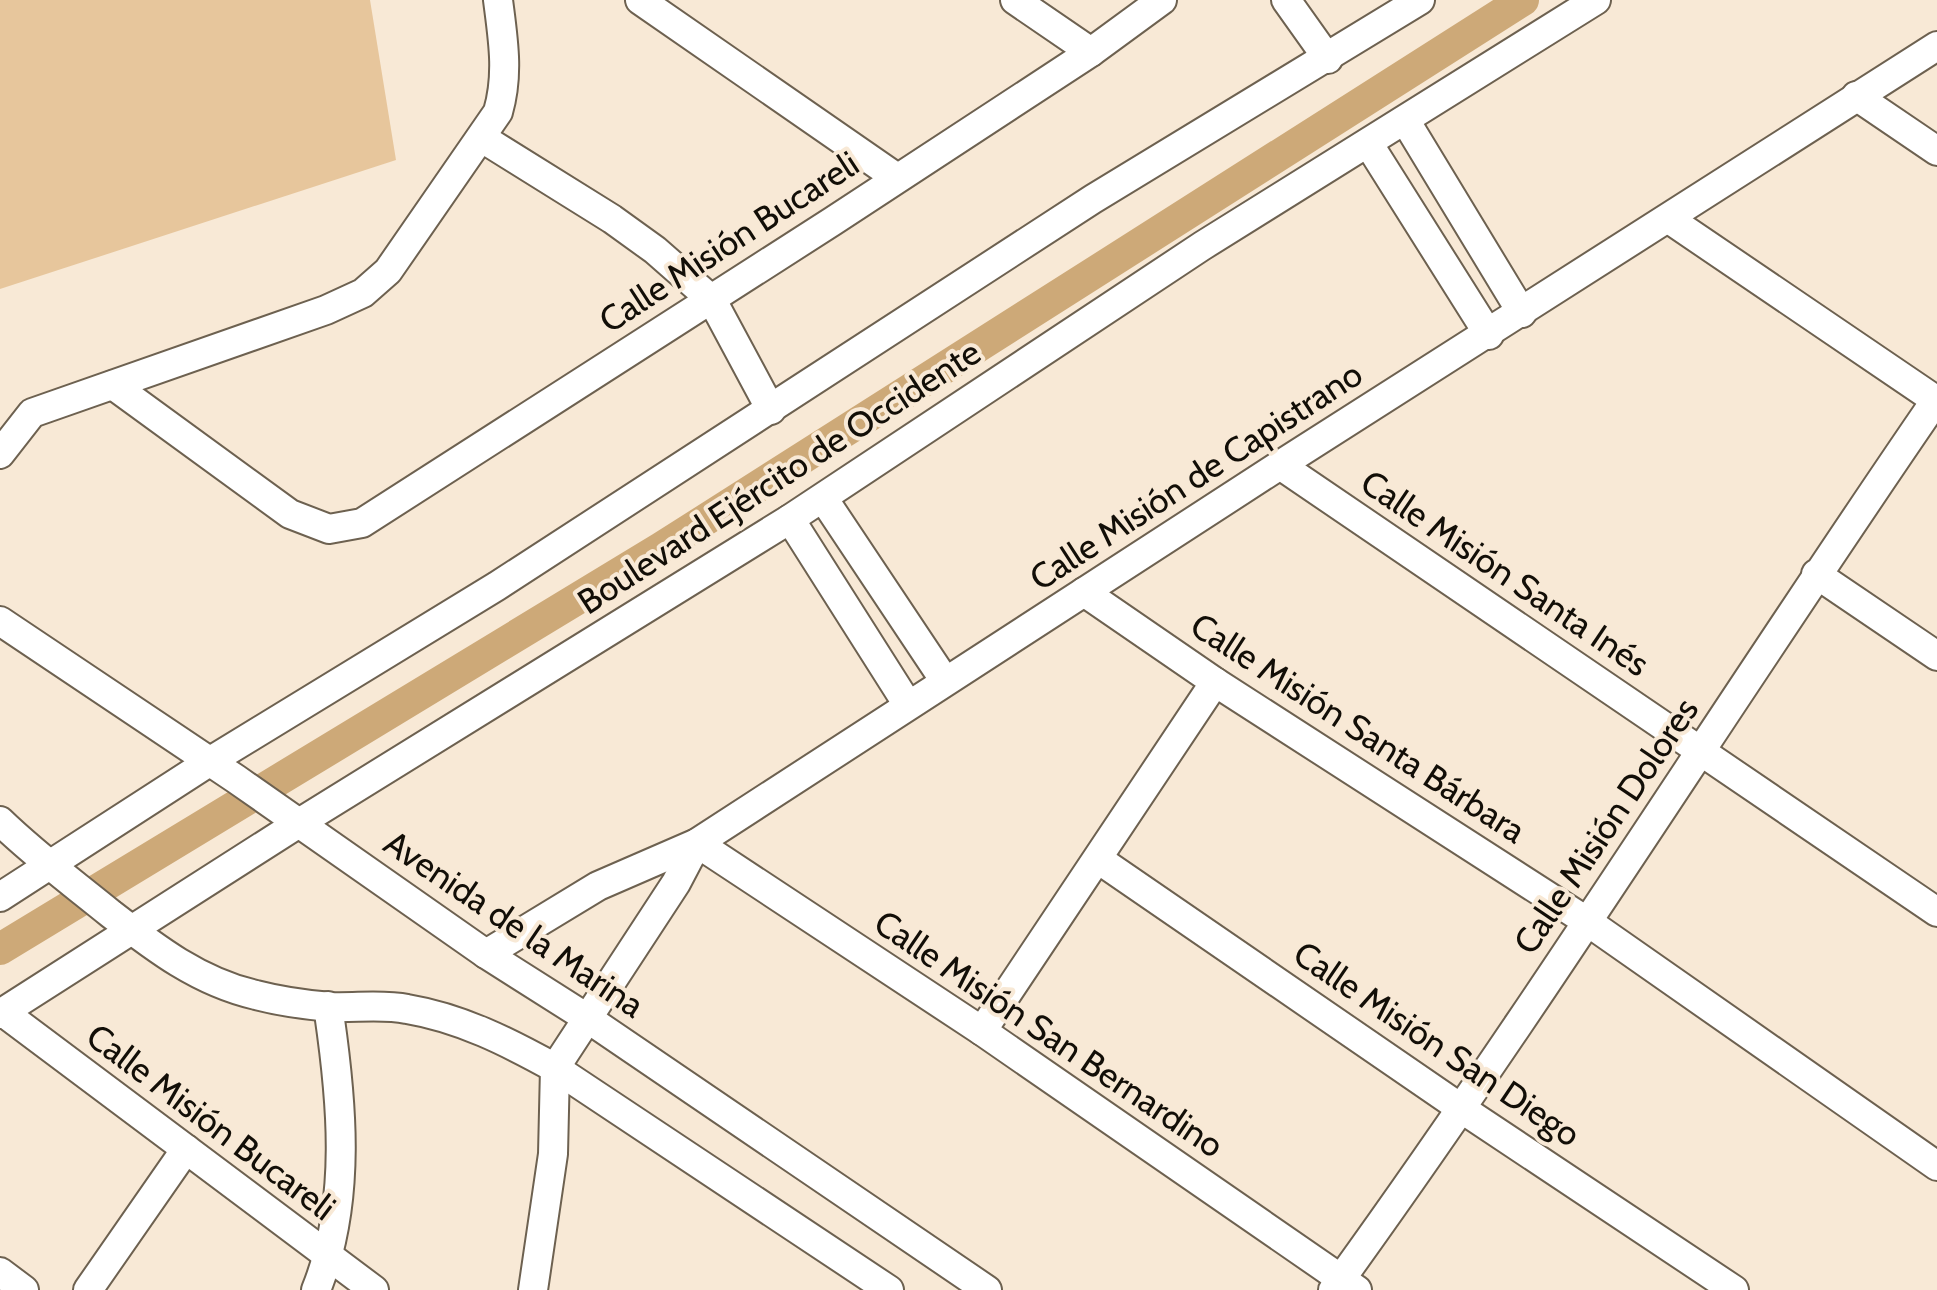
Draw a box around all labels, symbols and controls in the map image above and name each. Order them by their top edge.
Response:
street label: Calle Misión Bucareli [591,142,866,341]
street label: Boulevard Ejército de Occidente [569,330,988,623]
street label: Calle Misión de Capistrano [1021,352,1370,599]
street label: Calle Misión Santa Inés [1353,460,1657,685]
street label: Calle Misión Santa Bárbara [1183,603,1534,852]
street label: Calle Misión Dolores [1504,690,1707,962]
street label: Avenida de la Marina [376,821,653,1027]
street label: Calle Misión San Bernardino [867,901,1232,1167]
street label: Calle Misión San Diego [1286,932,1589,1155]
street label: Calle Misión Bucareli [78,1014,344,1229]

